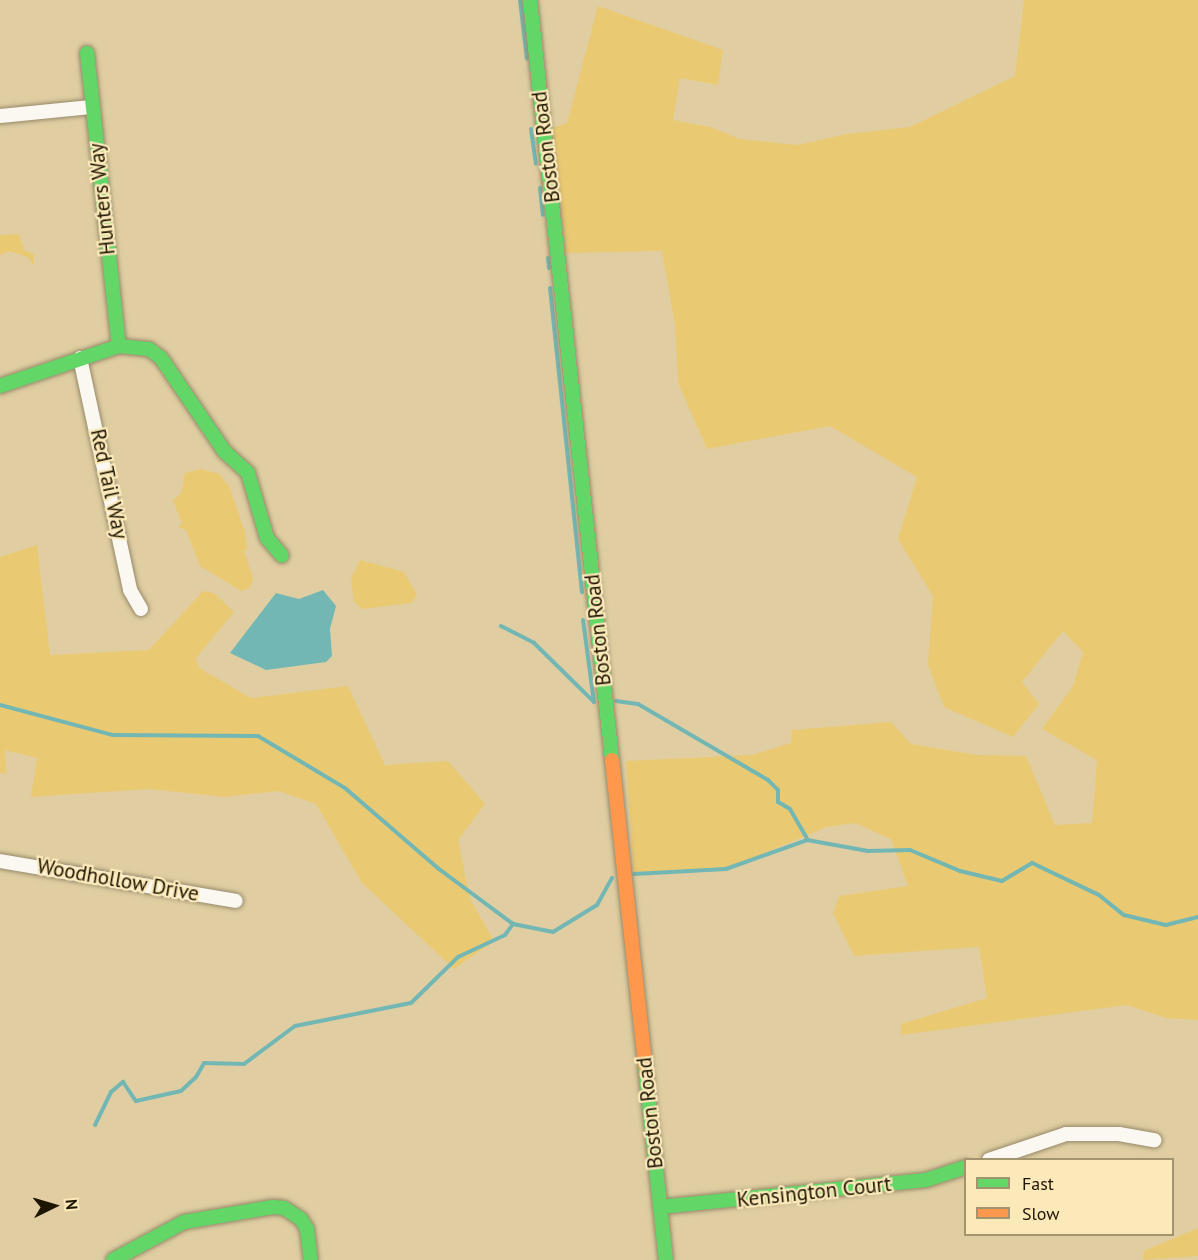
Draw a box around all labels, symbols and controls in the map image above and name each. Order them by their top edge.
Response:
street label: Boston Road [527,90,565,204]
street label: Hunters Way [84,142,120,256]
street label: Red Tail Way [85,426,133,542]
street label: Boston Road [580,573,616,687]
street label: Woodhollow Drive [35,853,201,907]
street label: Boston Road [632,1056,668,1170]
legend [964,1158,1174,1236]
street label: Kensington Court [736,1171,892,1213]
text: Fast [1022,1172,1054,1195]
north arrow [24,1176,84,1236]
text: N [62,1198,82,1211]
text: Slow [1022,1202,1060,1225]

